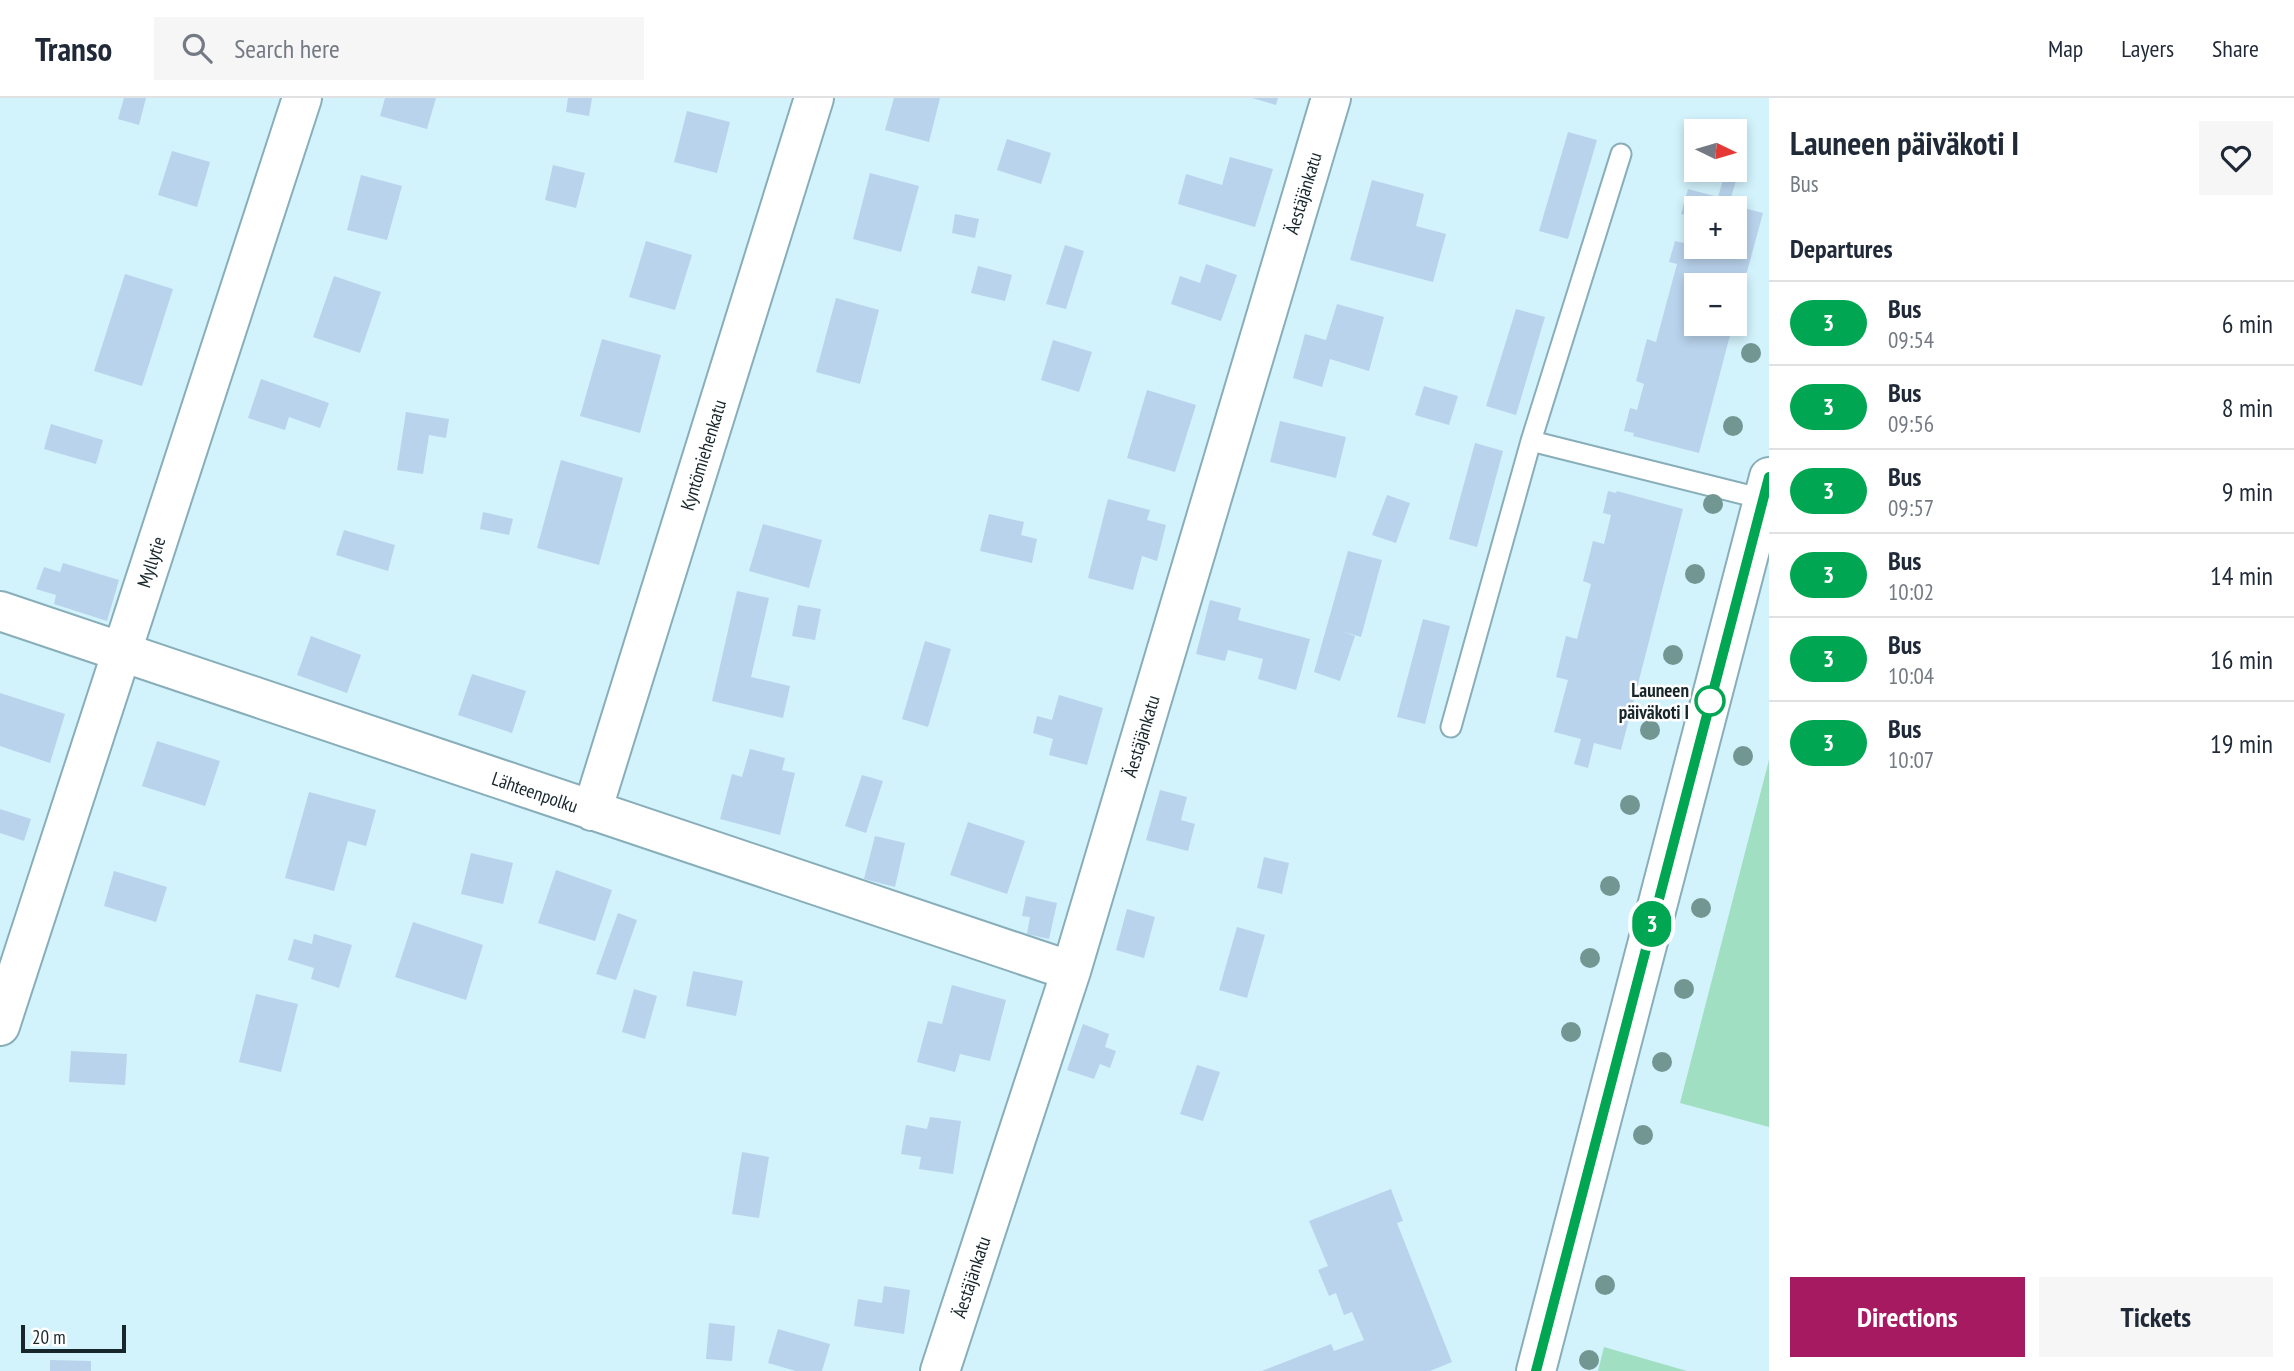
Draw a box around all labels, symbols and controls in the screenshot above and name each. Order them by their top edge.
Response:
search box [154,17,644,80]
text: Transo [35,27,112,70]
icon: search [178,29,216,67]
text: Search here [234,32,340,65]
text: Map [2048,33,2083,64]
text: Layers [2121,33,2174,64]
text: Share [2212,33,2259,64]
north arrow [1684,119,1746,182]
map controls [1684,119,1747,336]
text: Launeen päiväkoti I [1790,121,2019,164]
button: heart [2199,121,2273,195]
street label: Äestäjänkatu [1279,149,1327,237]
text: Bus [1790,169,1819,198]
button: + [1684,196,1747,259]
text: Departures [1790,232,1893,265]
button: − [1684,273,1747,336]
text: Bus [1888,292,1921,325]
text: 3 [1823,307,1834,338]
text: 6 min [2222,307,2273,340]
text: 09:54 [1888,325,1934,354]
text: Bus [1888,376,1921,409]
text: 3 [1823,391,1834,422]
text: 8 min [2222,391,2273,424]
street label: Kyntömiehenkatu [675,397,731,513]
text: 09:56 [1888,409,1934,438]
text: Bus [1888,460,1921,493]
text: 3 [1823,475,1834,506]
text: 9 min [2222,475,2273,508]
text: 09:57 [1888,493,1934,522]
street label: Myllytie [131,533,171,591]
text: Bus [1888,544,1921,577]
text: 3 [1823,559,1834,590]
text: 14 min [2210,559,2273,592]
text: 10:02 [1888,577,1934,606]
text: Bus [1888,628,1921,661]
text: 3 [1823,643,1834,674]
text: 16 min [2210,643,2273,676]
text: 10:04 [1888,661,1934,690]
place label: Launeen päiväkoti I [1619,678,1689,724]
marker: Launeen päiväkoti I [1695,686,1725,716]
street label: Äestäjänkatu [1117,692,1165,780]
text: Bus [1888,712,1921,745]
text: 3 [1823,727,1834,758]
text: 19 min [2210,727,2273,760]
text: 10:07 [1888,745,1934,774]
street label: Lähteenpolku [489,766,581,818]
line badge: 3 [1629,901,1675,947]
text: 3 [1646,908,1658,939]
street label: Äestäjänkatu [947,1233,995,1321]
button: Directions [1790,1277,2025,1357]
button: Tickets [2039,1277,2273,1357]
scale bar [21,1322,126,1354]
text: 20 m [32,1325,66,1349]

